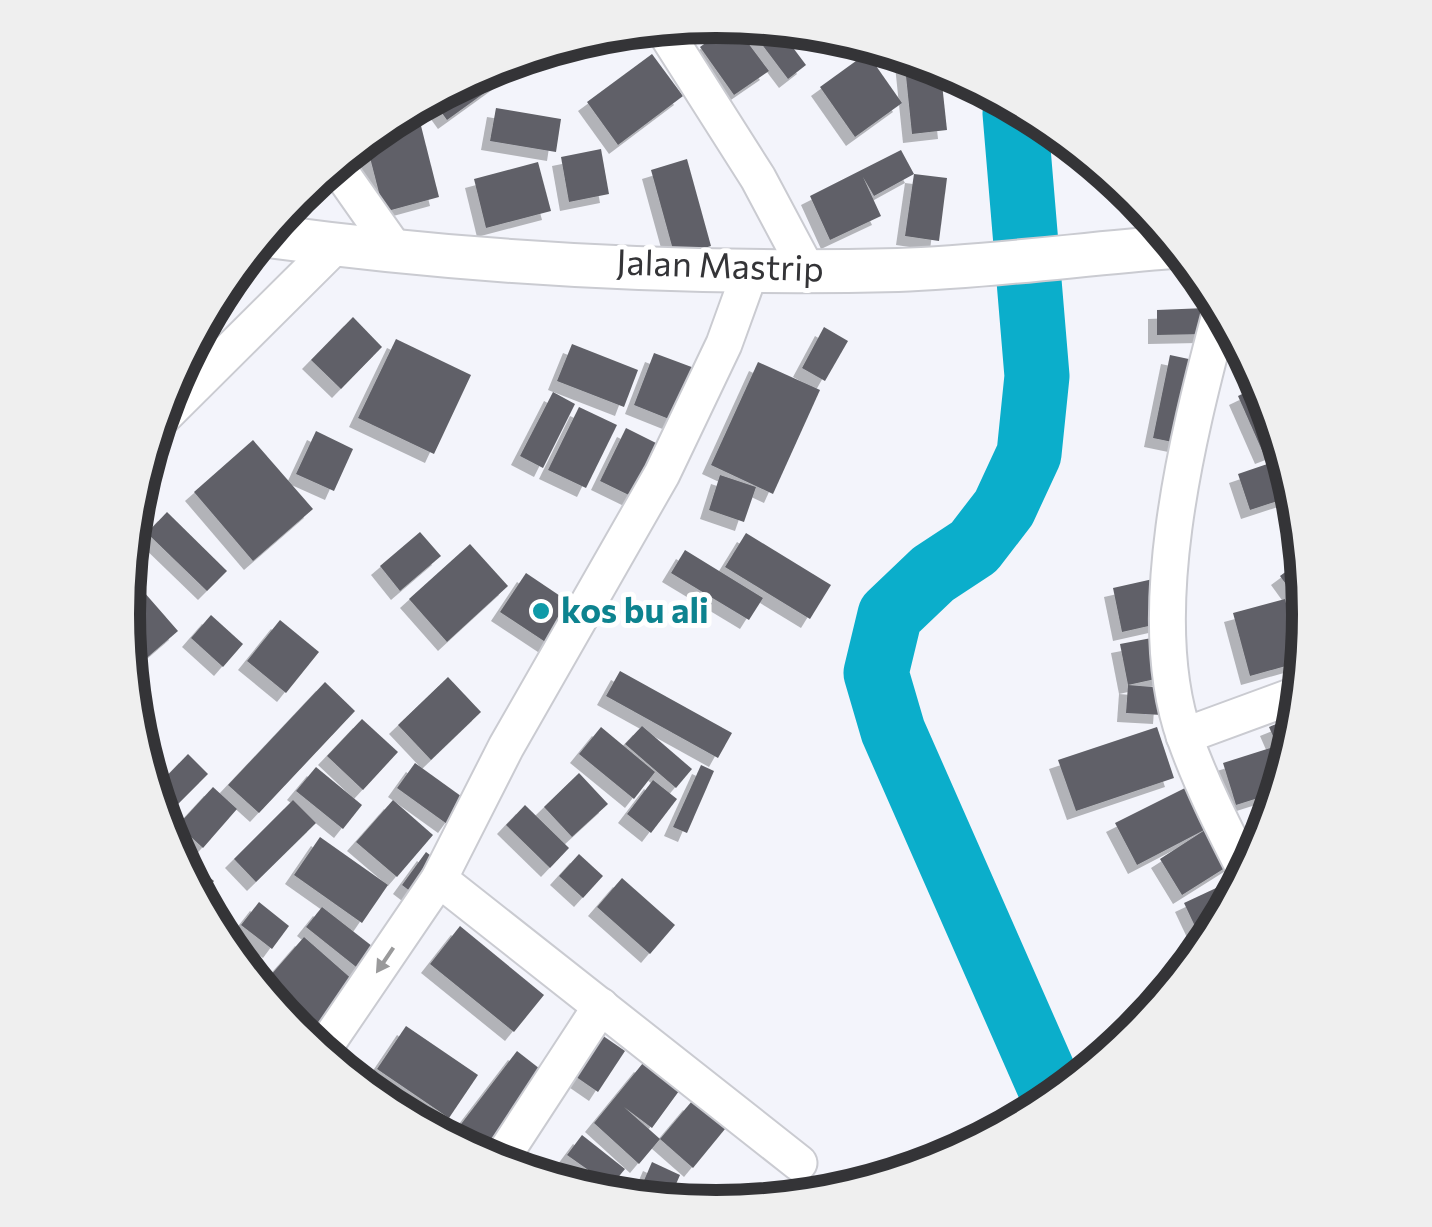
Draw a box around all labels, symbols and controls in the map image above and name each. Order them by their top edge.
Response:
street label: Jalan Mastrip [616,238,825,289]
place label: kos bu ali [561,587,709,630]
marker: kos bu ali [530,600,552,622]
one-way arrow [376,946,395,973]

